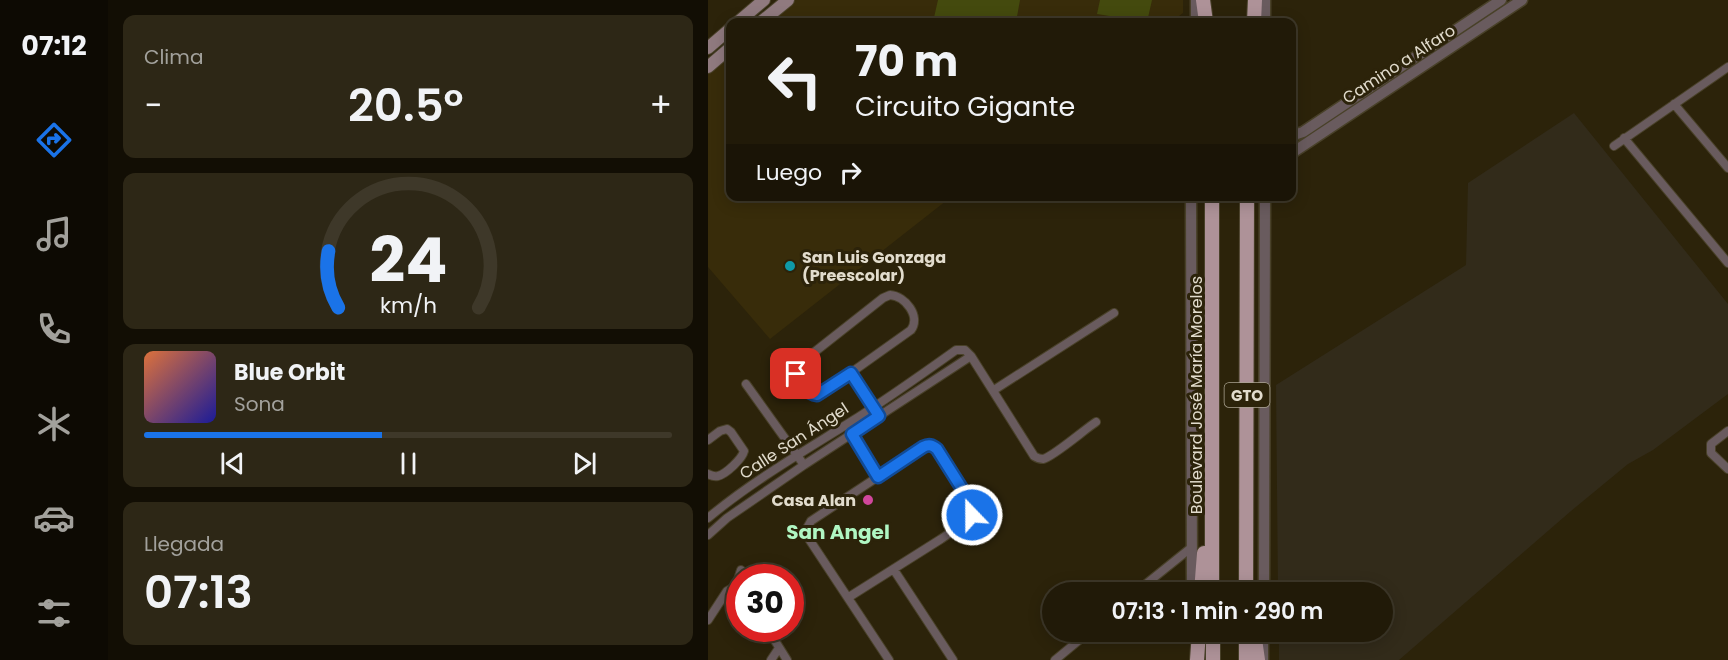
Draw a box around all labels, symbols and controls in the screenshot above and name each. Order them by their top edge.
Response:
street label: Camino a Alfaro [1338,19,1460,109]
text: 07:12 [21,27,87,64]
text: 70 m [855,32,958,91]
icon: left [756,42,834,120]
text: Clima [144,43,203,71]
text: 20.5° [348,74,464,137]
text: − [144,82,162,129]
text: + [649,82,672,129]
text: Circuito Gigante [855,88,1075,125]
icon: directions [33,119,75,161]
icon: right [834,156,867,189]
text: Luego [756,157,822,188]
icon: music [33,213,75,255]
text: 24 [369,216,447,304]
place label: San Luis Gonzaga (Preescolar) [802,246,946,287]
marker: San Luis Gonzaga (Preescolar) [783,259,797,273]
street label: Boulevard José María Morelos [1185,276,1208,514]
text: km/h [379,290,437,321]
icon: phone [33,308,75,350]
pin [770,348,821,399]
text: Blue Orbit [234,357,345,388]
icon: arrive [779,357,812,390]
road number: GTO [1224,383,1270,407]
text: Sona [234,390,285,418]
street label: Calle San Ángel [735,397,853,485]
icon: climate [33,403,75,445]
icon: previous [216,447,249,480]
icon: pause [392,447,425,480]
icon: next [568,447,601,480]
position arrow [940,483,1004,547]
place label: Casa Alan [772,489,856,512]
marker: Casa Alan [861,493,875,507]
icon: car [33,497,75,539]
district label: San Angel [786,518,890,546]
text: Llegada [144,530,224,558]
text: 07:13 [144,561,253,624]
speed limit sign: 30 [726,564,804,642]
icon: filters [33,592,75,634]
text: 07:13 · 1 min · 290 m [1112,596,1323,627]

